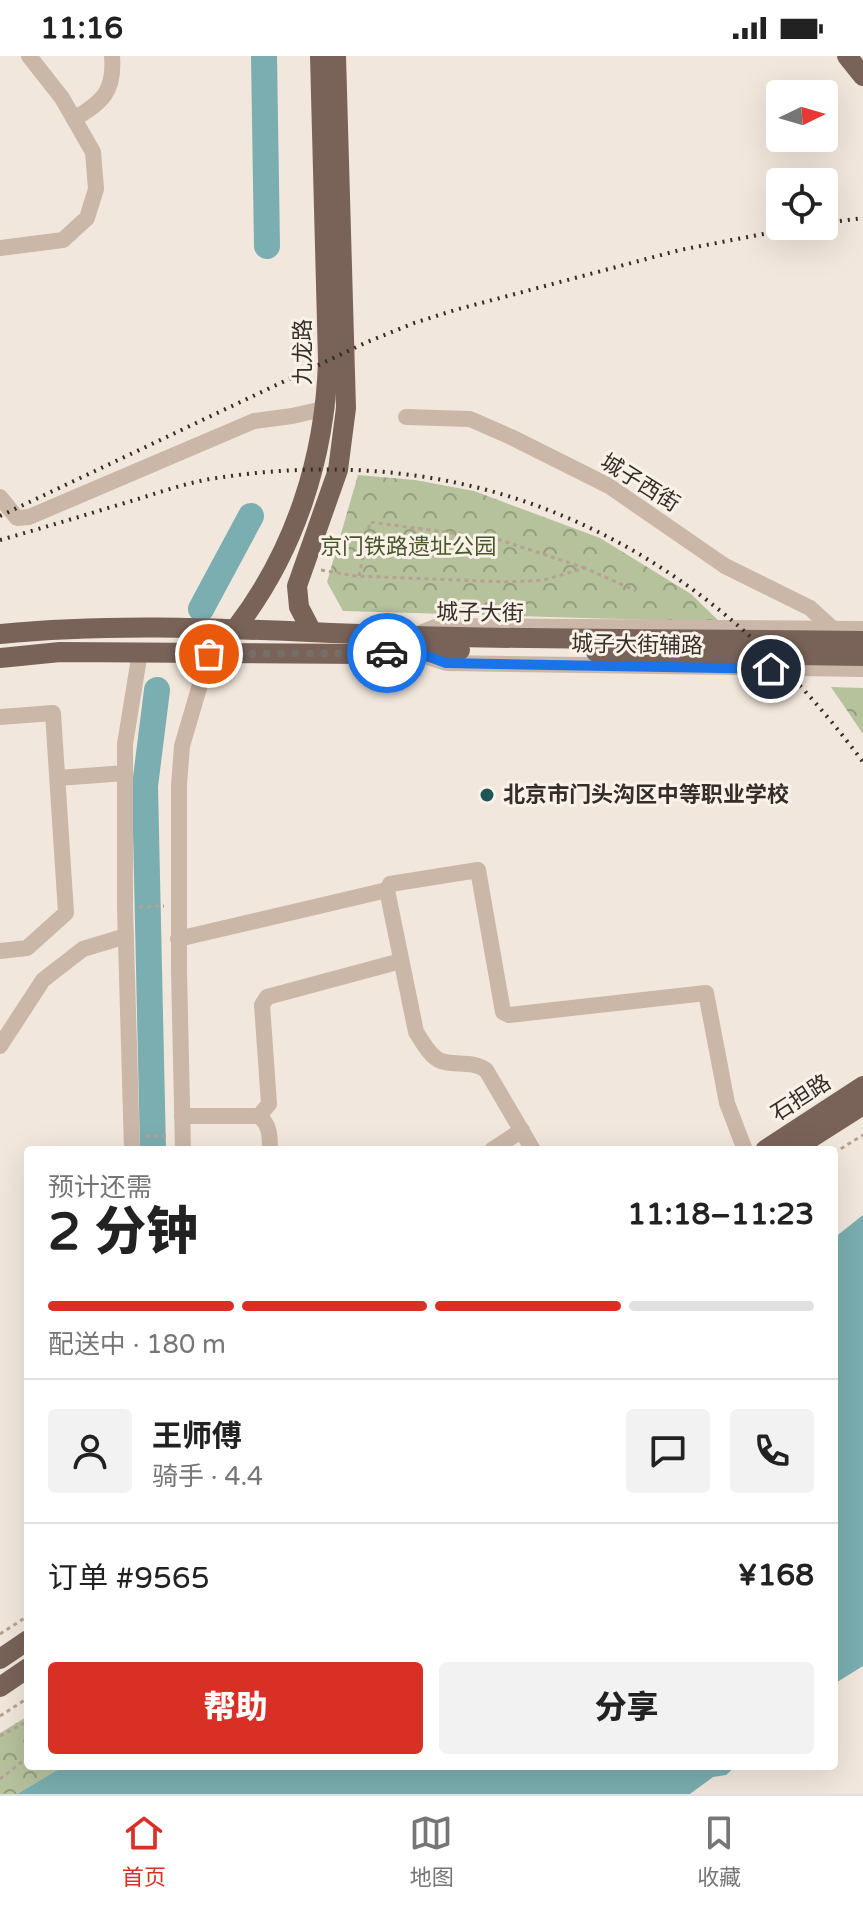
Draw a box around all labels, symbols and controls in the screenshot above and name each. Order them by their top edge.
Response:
text: 11:16 [40,10,123,47]
north arrow [766,80,838,152]
map controls [766,80,838,240]
button: locate [766,168,838,240]
street label: 九龙路 [290,319,316,385]
street label: 城子西街 [596,449,684,517]
park label: 京门铁路遗址公园 [320,534,496,560]
street label: 城子大街 [436,599,524,627]
courier [347,613,427,693]
pin [175,620,243,688]
icon: car [365,631,409,675]
street label: 城子大街辅路 [571,631,703,659]
icon: bag [187,632,231,676]
pin [737,635,805,703]
icon: home [749,647,793,691]
place label: 北京市门头沟区中等职业学校 [503,782,789,808]
marker: 北京市门头沟区中等职业学校 [478,786,496,804]
street label: 石担路 [766,1069,836,1127]
text: 预计还需 [48,1172,152,1203]
text: 11:18–11:23 [627,1196,814,1233]
text: 2 分钟 [48,1201,198,1264]
text: 配送中 · 180 m [48,1329,226,1360]
button: person [48,1409,132,1493]
button: chat [626,1409,710,1493]
button: phone [730,1409,814,1493]
text: 王师傅 [152,1418,242,1455]
text: 骑手 · 4.4 [152,1461,263,1492]
text: ¥168 [738,1557,814,1594]
text: 订单 #9565 [48,1560,210,1597]
button: 帮助 [48,1662,423,1754]
button: 分享 [439,1662,814,1754]
tab: 首页 [122,1811,166,1891]
tab: 地图 [409,1811,453,1891]
tab: 收藏 [697,1811,741,1891]

